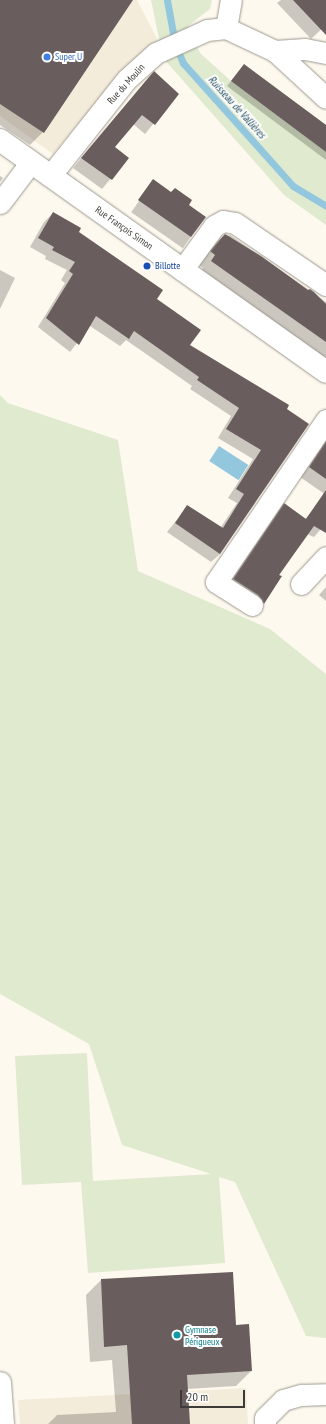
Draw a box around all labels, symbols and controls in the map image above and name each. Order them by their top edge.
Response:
place label: Super U [55,51,82,63]
marker: Super U [42,52,52,62]
street label: Rue du Moulin [105,61,147,107]
water label: Ruisseau de Vallières [205,73,269,141]
street label: Rue François Simon [93,204,155,252]
place label: Billotte [155,260,180,272]
marker: Billotte [142,261,152,271]
place label: Gymnase Périgueux [185,1323,220,1346]
marker: Gymnase Périgueux [172,1330,182,1340]
scale bar [182,1382,247,1408]
text: 20 m [187,1389,208,1404]

